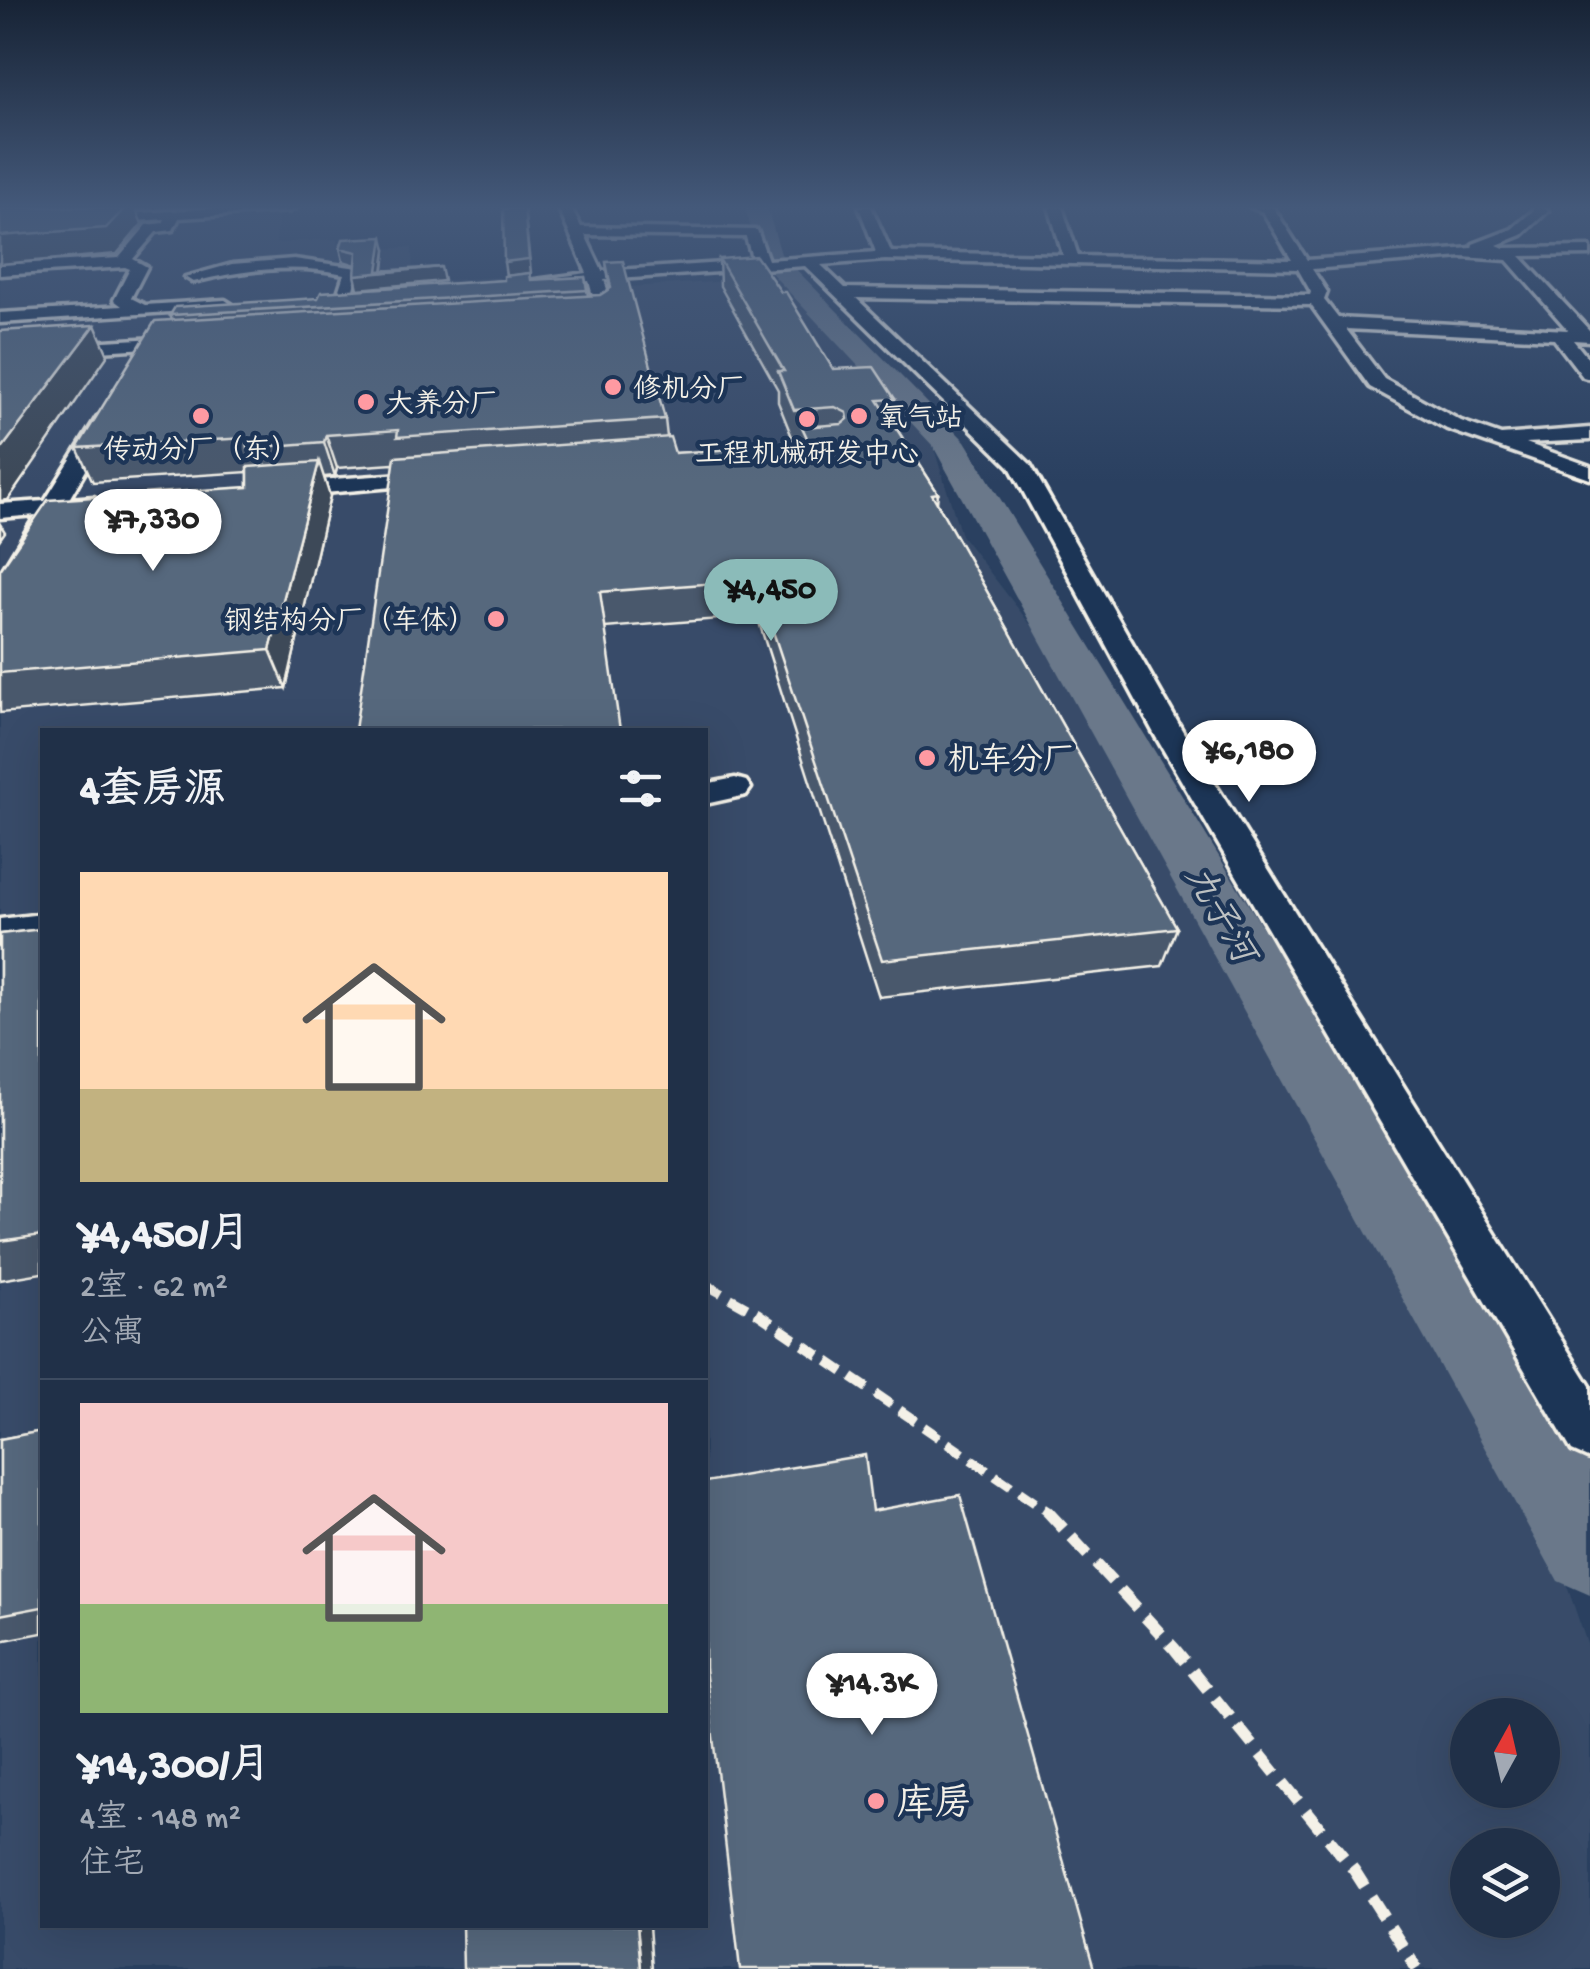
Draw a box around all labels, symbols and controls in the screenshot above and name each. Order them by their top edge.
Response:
place label: 修机分厂 [633,374,745,408]
marker: 修机分厂 [602,376,624,398]
place label: 大养分厂 [386,389,498,423]
marker: 大养分厂 [355,391,377,413]
place label: 氧气站 [879,402,963,437]
marker: 传动分厂（东） [190,405,212,427]
marker: 氧气站 [848,405,870,427]
marker: 工程机械研发中心 [796,408,818,430]
place label: 传动分厂（东） [103,434,299,469]
place label: 工程机械研发中心 [695,438,919,473]
pin: ¥7,330 [72,489,234,574]
text: ¥7,330 [107,502,199,540]
pin: ¥4,450 [690,559,852,644]
text: ¥4,450 [726,572,816,610]
place label: 钢结构分厂（车体） [224,605,476,640]
marker: 钢结构分厂（车体） [485,608,507,630]
pin: ¥6,180 [1168,720,1330,805]
text: ¥6,180 [1204,733,1294,771]
place label: 机车分厂 [947,742,1075,782]
marker: 机车分厂 [916,747,938,769]
icon: filters [613,761,668,816]
text: 4套房源 [80,769,226,818]
water label: 九子河 [1173,860,1265,976]
icon: home [284,937,464,1117]
text: ¥4,450/月 [80,1213,250,1262]
text: 2室 · 62 m² [80,1270,228,1308]
text: 公寓 [80,1316,144,1354]
icon: home [284,1468,464,1648]
pin: ¥14.3K [791,1653,953,1738]
text: ¥14.3K [828,1666,916,1704]
north arrow [1450,1698,1560,1808]
map controls [1450,1698,1560,1938]
text: ¥14,300/月 [80,1744,271,1793]
place label: 库房 [896,1783,972,1829]
marker: 库房 [865,1790,887,1812]
text: 4室 · 148 m² [80,1801,241,1839]
button: layers [1450,1828,1560,1938]
text: 住宅 [80,1847,144,1885]

